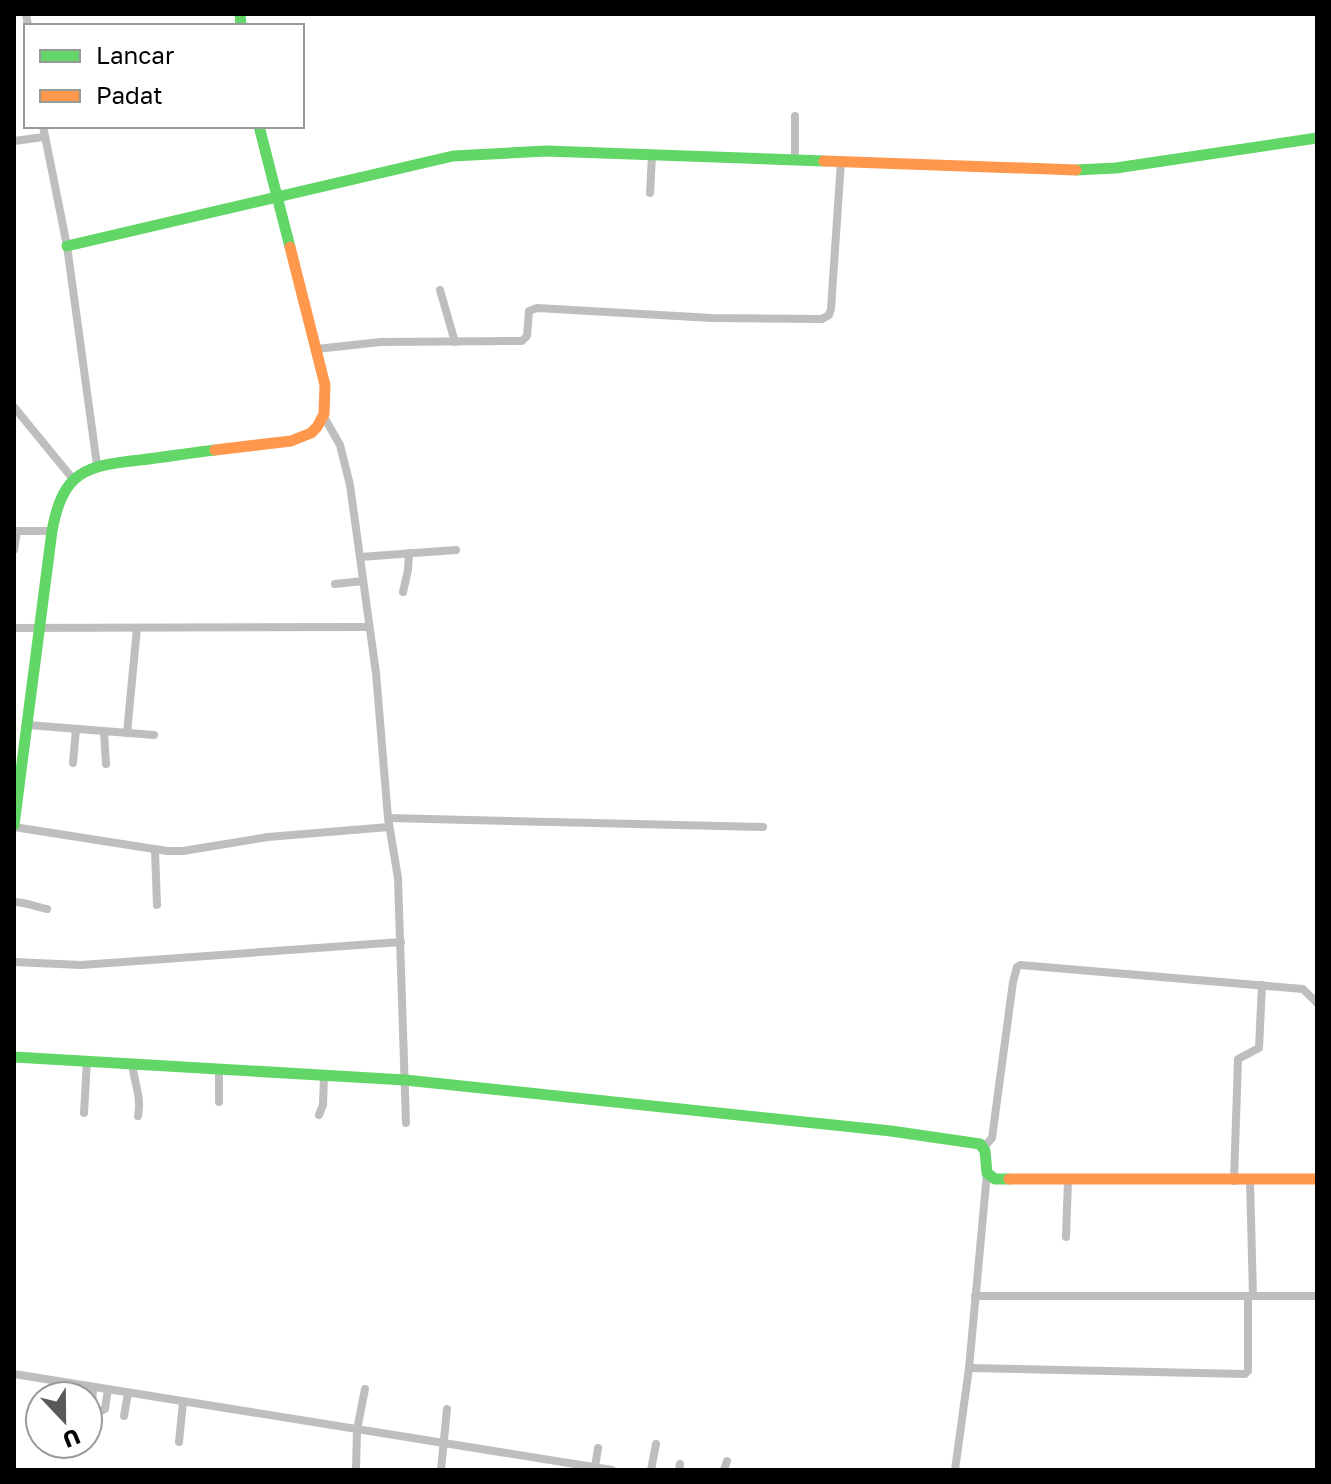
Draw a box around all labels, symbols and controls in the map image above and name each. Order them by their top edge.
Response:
legend [24,24,304,128]
text: Lancar [96,40,174,69]
text: Padat [96,80,163,109]
north arrow [24,1380,104,1460]
text: U [59,1423,84,1455]

